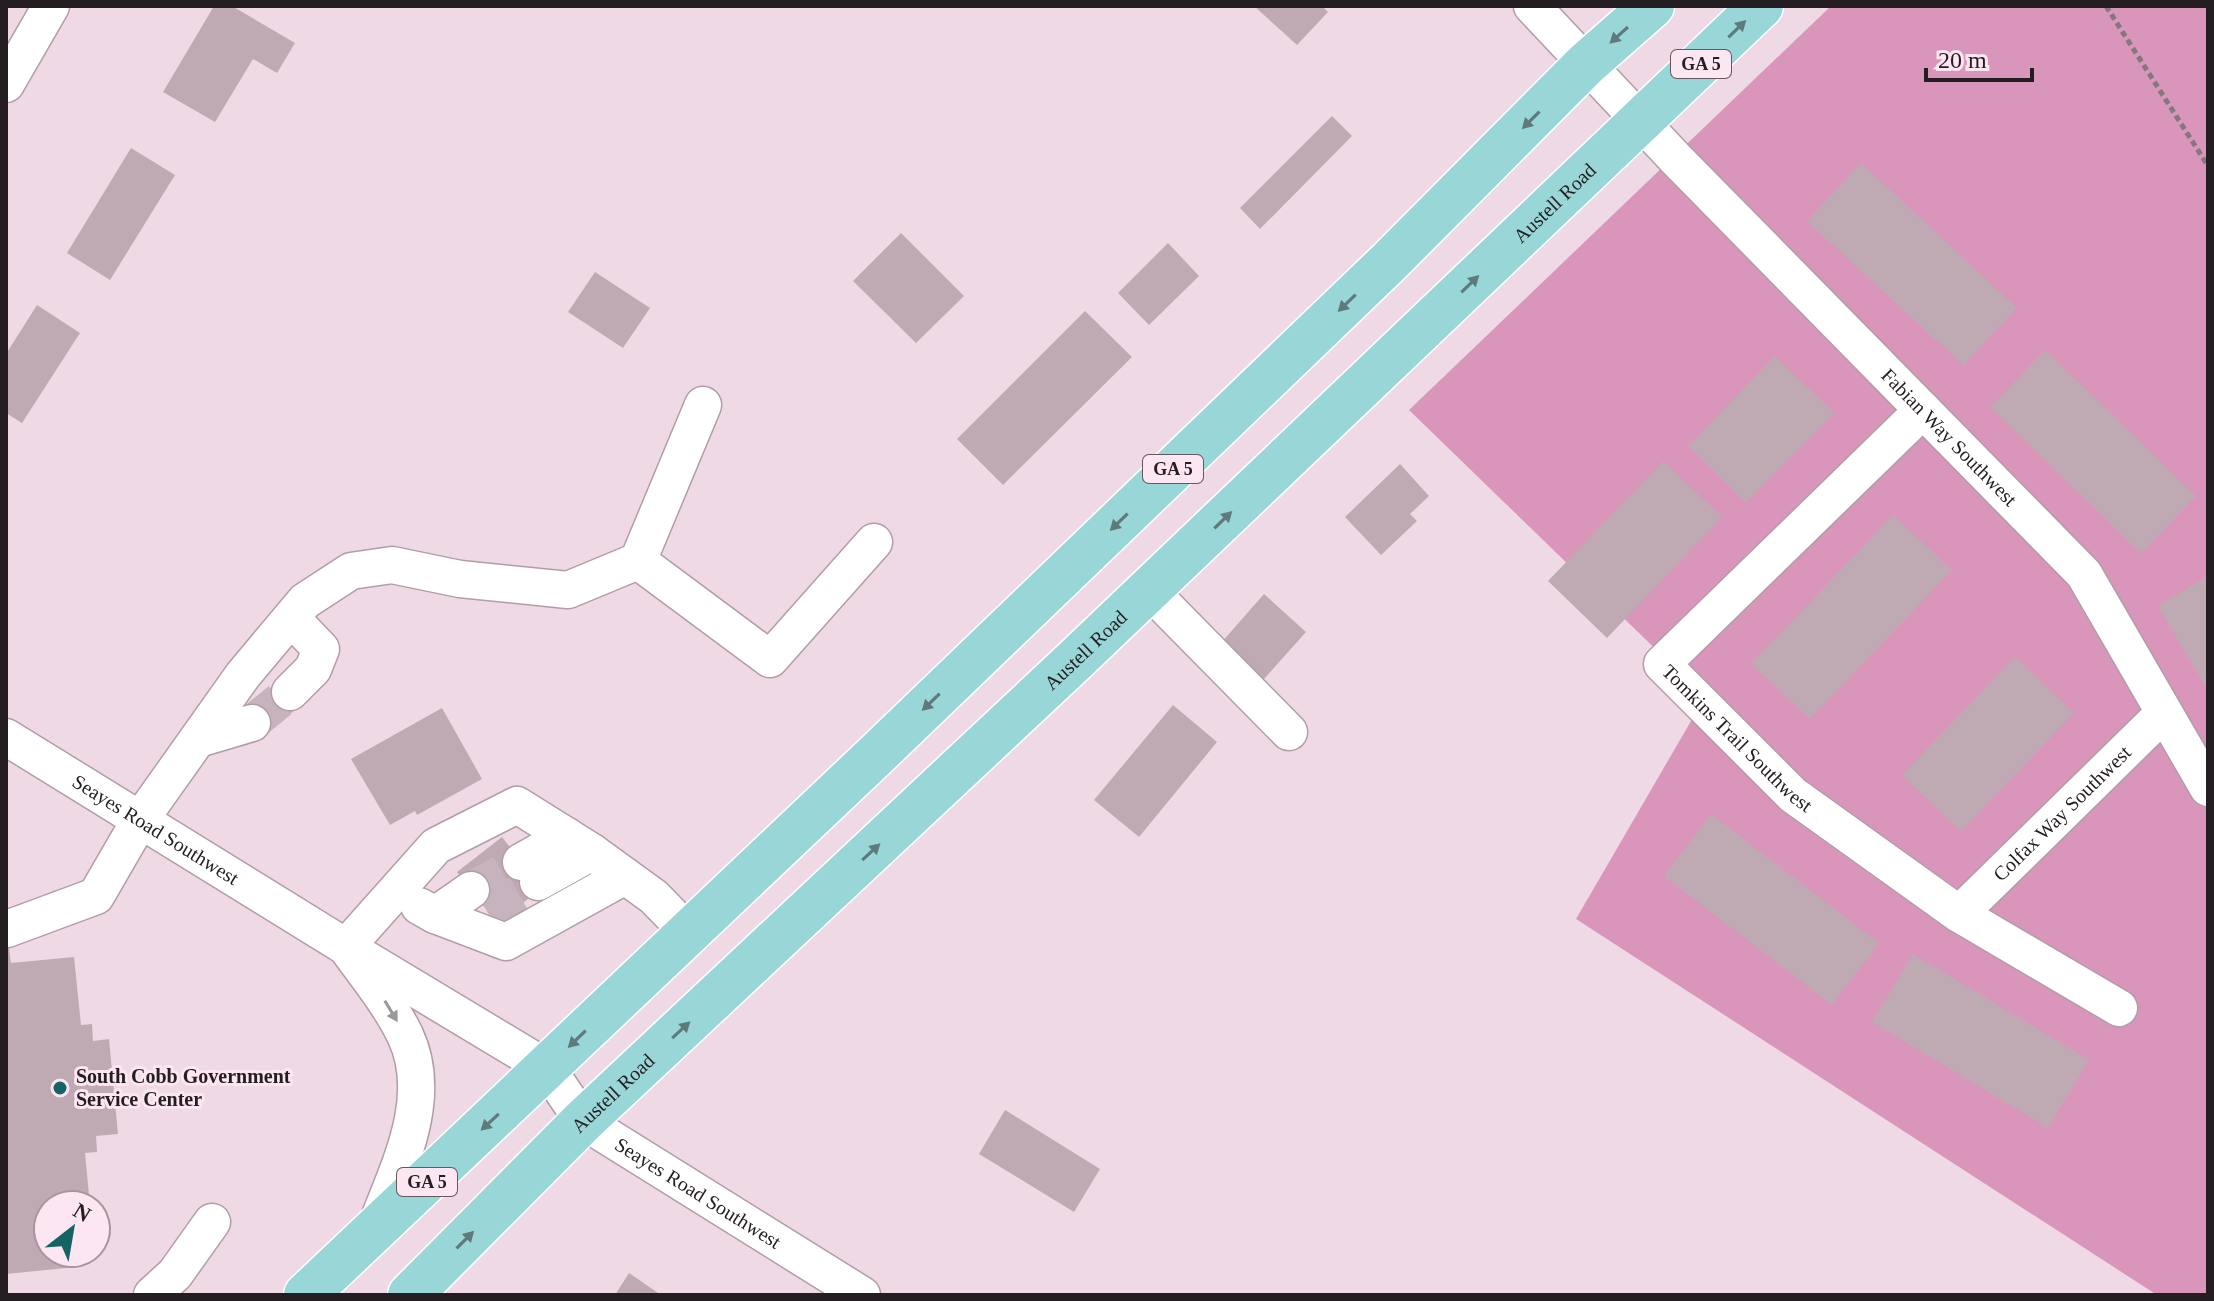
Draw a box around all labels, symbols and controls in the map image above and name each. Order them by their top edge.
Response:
one-way arrow [1727,21,1746,39]
one-way arrow [1609,26,1629,43]
scale bar [1926,32,2032,82]
text: 20 m [1938,47,1987,73]
road number: GA 5 [1671,50,1731,78]
one-way arrow [1522,110,1541,128]
street label: Austell Road [1509,159,1600,247]
one-way arrow [1461,275,1480,293]
one-way arrow [1338,293,1357,312]
street label: Fabian Way Southwest [1877,364,2022,511]
road number: GA 5 [1143,455,1203,483]
one-way arrow [1213,511,1232,529]
one-way arrow [1110,512,1129,530]
street label: Austell Road [1040,606,1131,694]
street label: Tomkins Trail Southwest [1658,660,1817,816]
one-way arrow [922,693,941,711]
street label: Colfax Way Southwest [1989,741,2135,885]
street label: Seayes Road Southwest [69,770,243,889]
one-way arrow [861,843,880,861]
one-way arrow [384,1000,398,1022]
one-way arrow [671,1021,690,1039]
one-way arrow [568,1029,587,1047]
street label: Austell Road [567,1049,659,1137]
place label: South Cobb Government Service Center [76,1065,291,1110]
marker: South Cobb Government Service Center [51,1079,69,1097]
one-way arrow [481,1112,500,1130]
street label: Seayes Road Southwest [611,1133,785,1253]
road number: GA 5 [397,1168,457,1196]
north arrow [32,1189,112,1269]
text: N [69,1197,95,1227]
one-way arrow [456,1231,474,1250]

